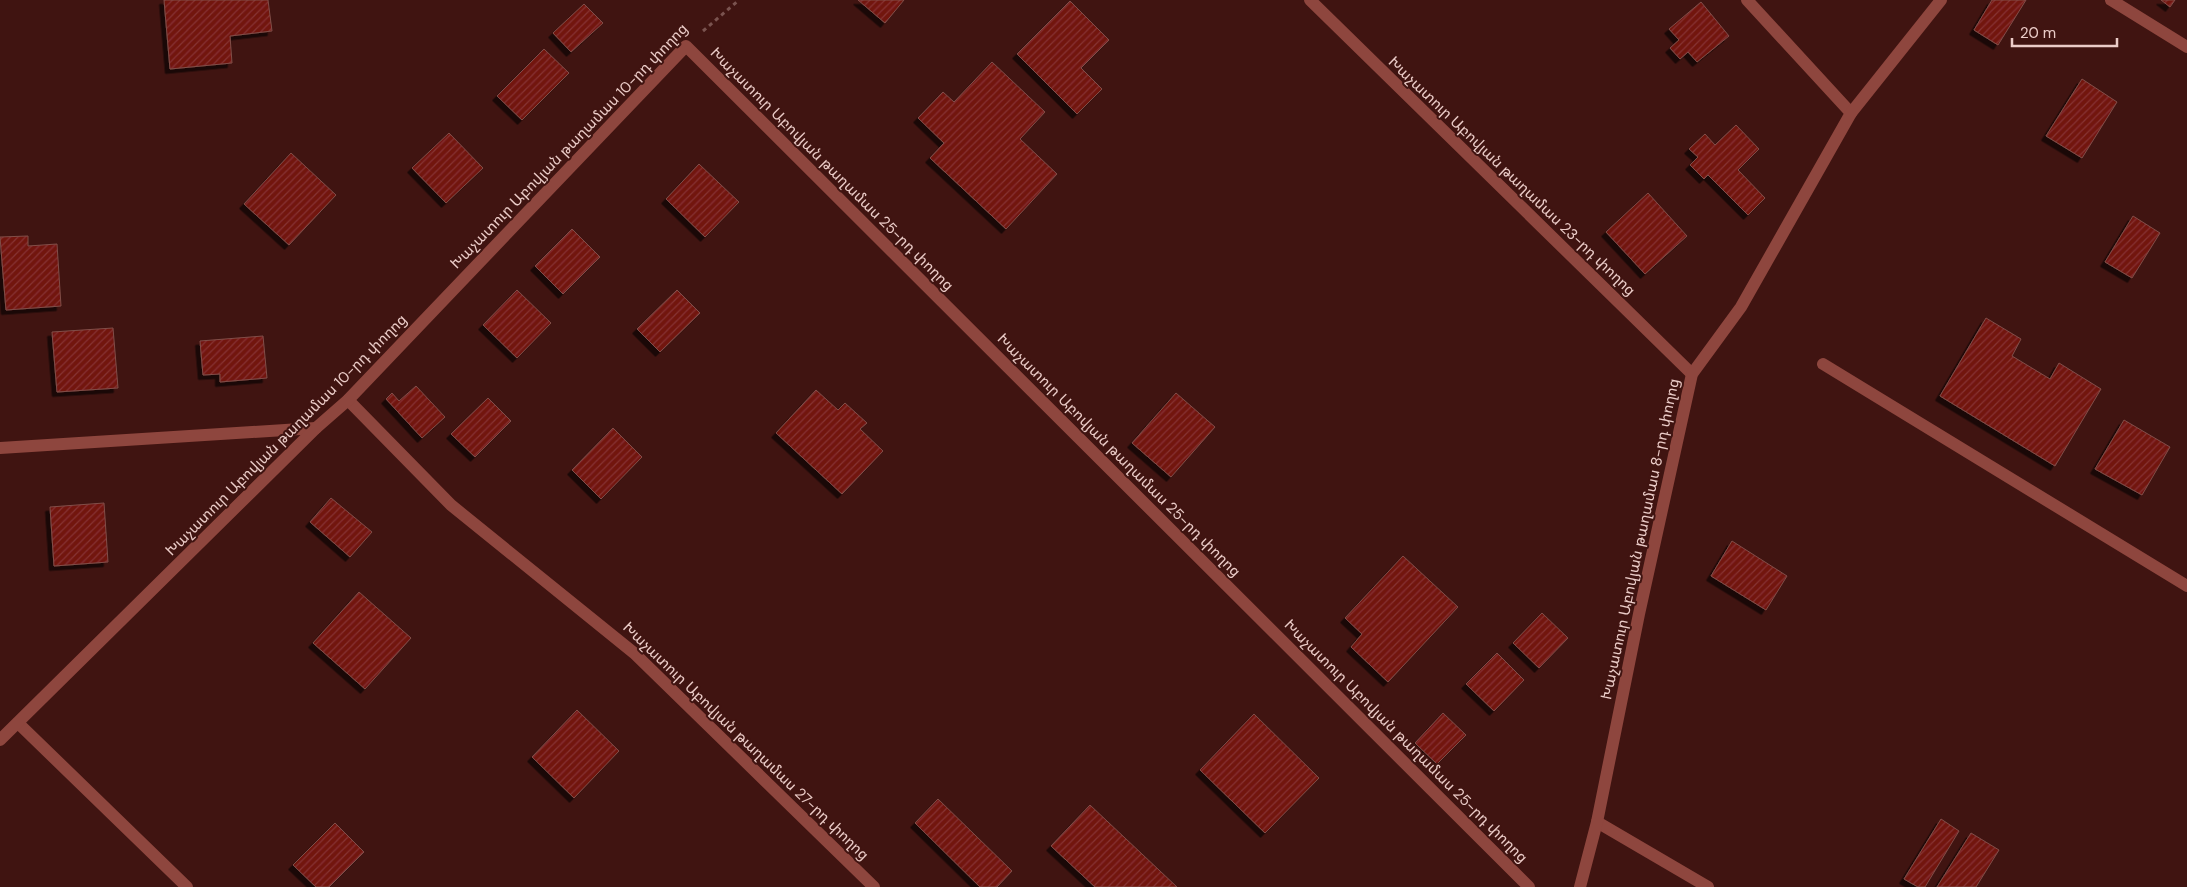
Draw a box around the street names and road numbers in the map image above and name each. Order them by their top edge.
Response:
street label: Խաչատուր Աբովյան թաղամաս 10-րդ փողոց [446,19,692,273]
street label: Խաչատուր Աբովյան թաղամաս 25-րդ փողոց [706,43,958,295]
street label: Խաչատուր Աբովյան թաղամաս 23-րդ փողոց [1384,52,1640,300]
street label: Խաչատուր Աբովյան թաղամաս 10-րդ փողոց [161,310,411,560]
street label: Խաչատուր Աբովյան թաղամաս 25-րդ փողոց [993,329,1245,581]
street label: Խաչատուր Աբովյան թաղամաս 8-րդ փողոց [1596,376,1684,702]
street label: Խաչատուր Աբովյան թաղամաս 25-րդ փողոց [1280,615,1532,867]
street label: Խաչատուր Աբովյան թաղամաս 27-րդ փողոց [619,618,873,864]

